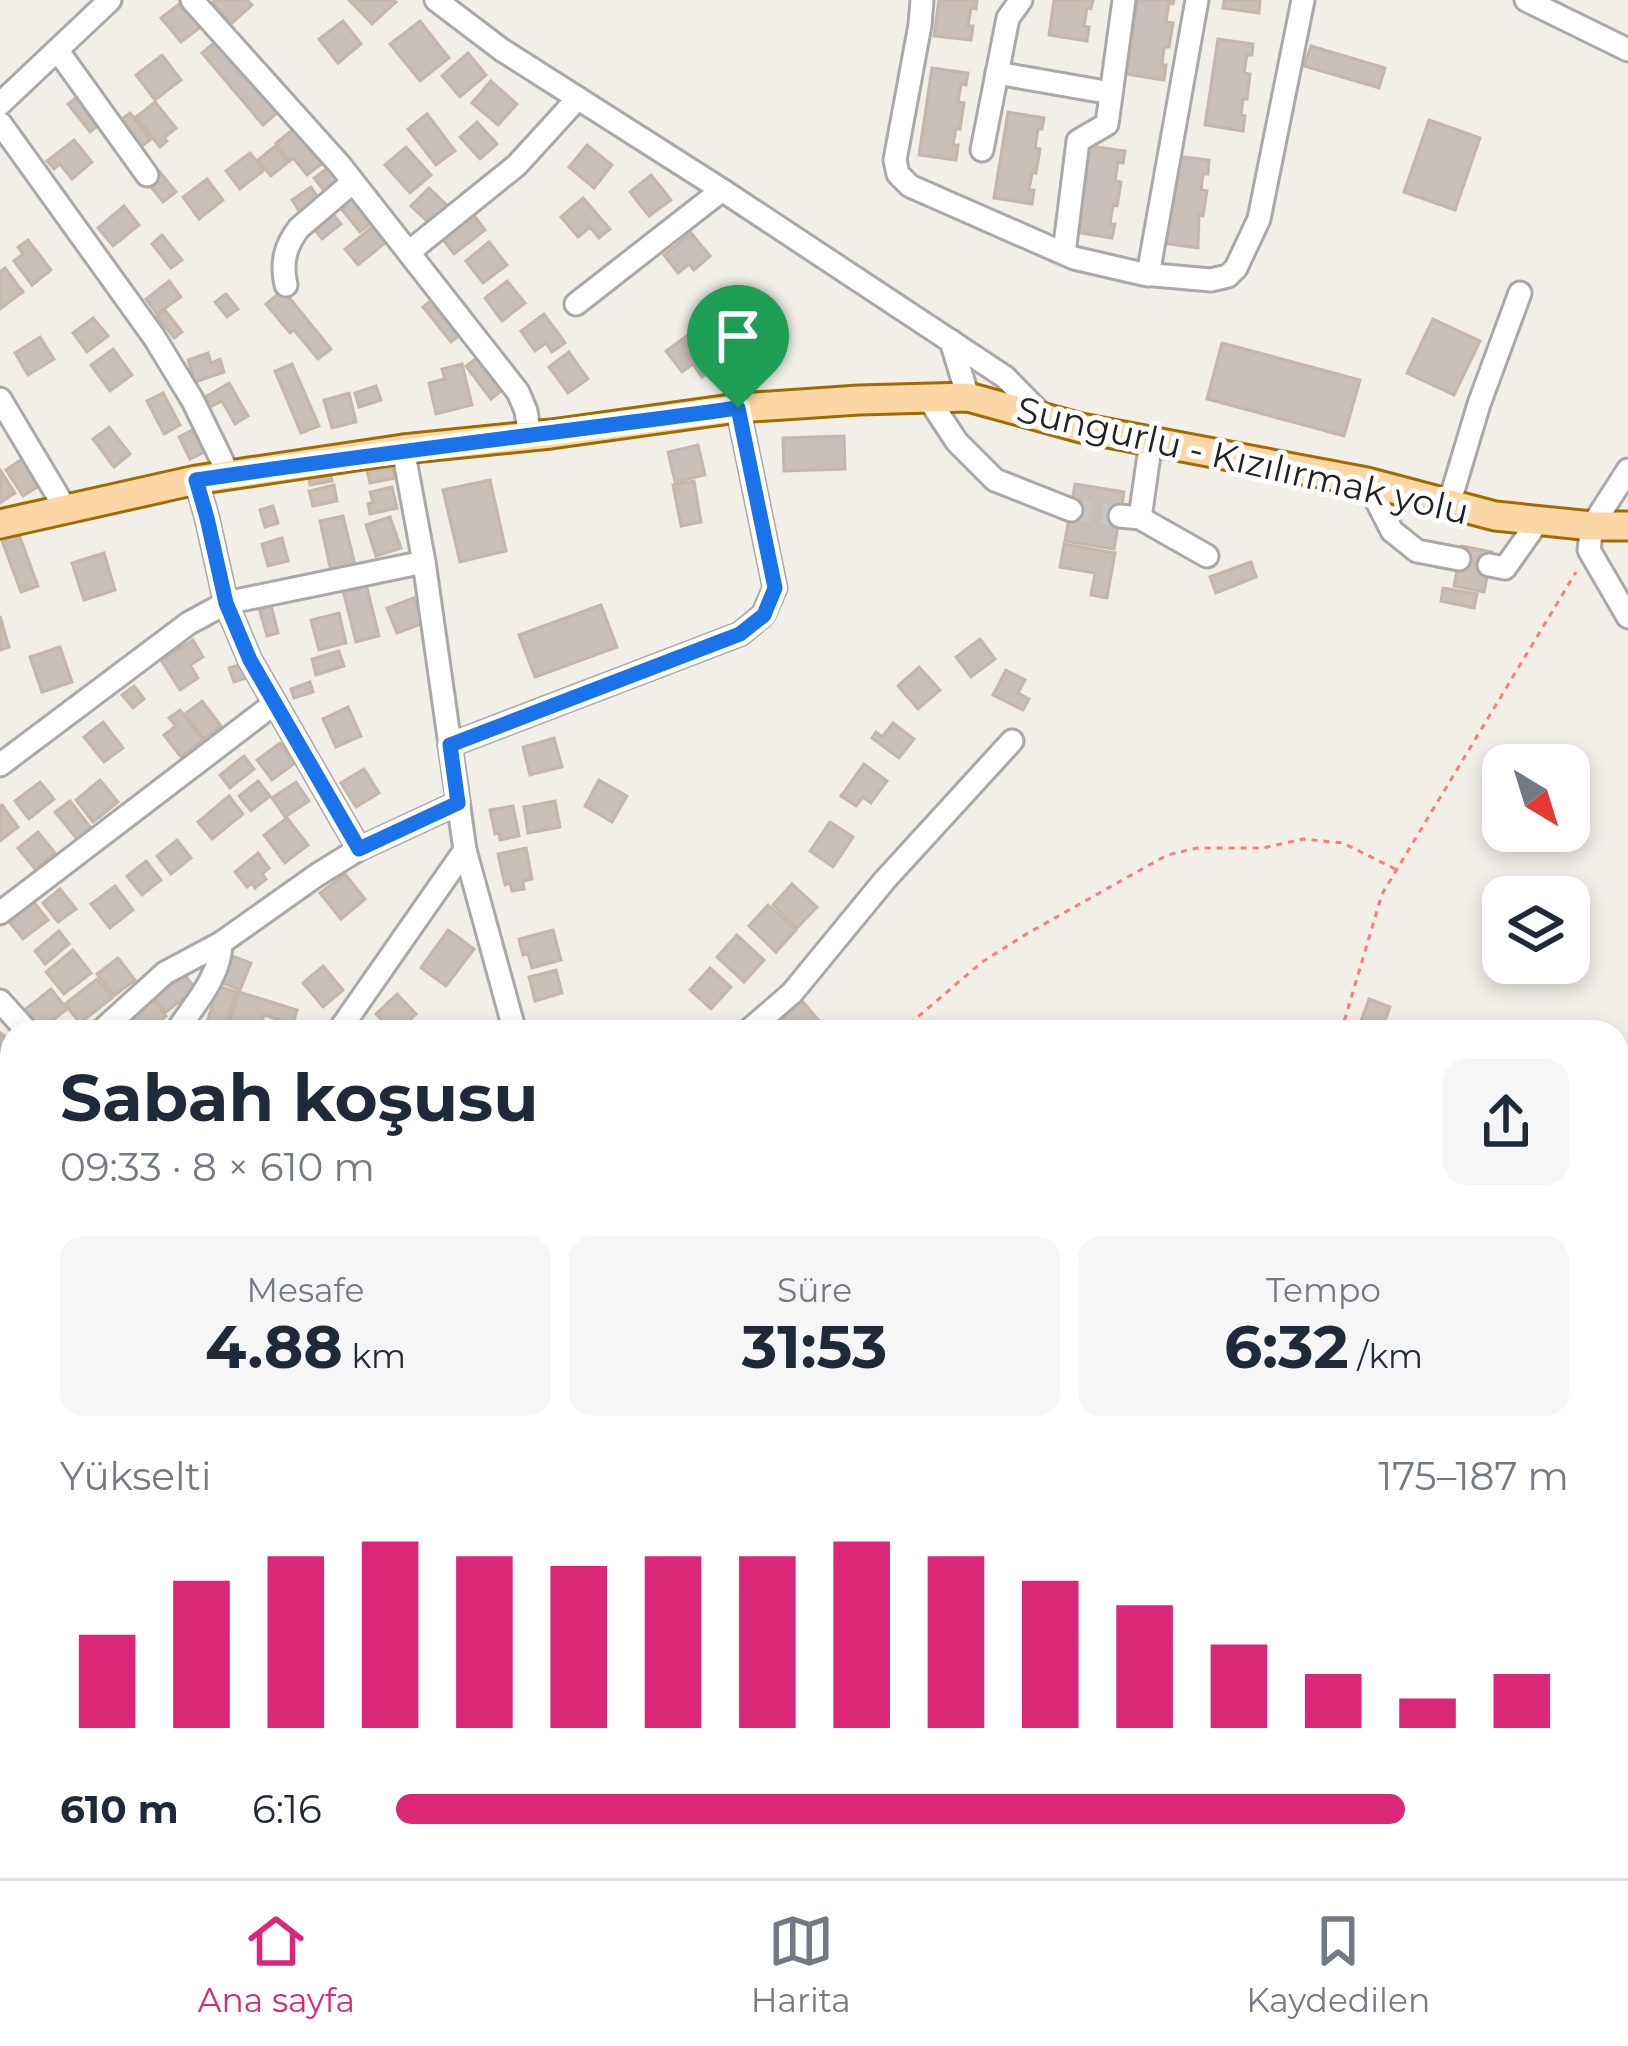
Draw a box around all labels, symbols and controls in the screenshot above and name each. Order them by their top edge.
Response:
pin [687,285,789,408]
icon: arrive [705,303,771,369]
street label: Sungurlu - Kızılırmak yolu [1013,387,1473,533]
north arrow [1482,744,1590,852]
map controls [1482,744,1590,984]
button: layers [1482,876,1590,984]
text: Sabah koşusu [60,1057,538,1138]
button: share [1443,1059,1569,1185]
text: 09:33 · 8 × 610 m [60,1143,375,1191]
text: Mesafe [247,1270,364,1310]
text: Süre [777,1270,852,1310]
text: Tempo [1266,1270,1381,1310]
text: 4.88 [205,1310,343,1383]
text: 31:53 [742,1310,887,1383]
text: 6:32 [1224,1310,1349,1383]
text: km [343,1336,406,1376]
text: /km [1349,1336,1423,1376]
text: Yükselti [60,1452,211,1500]
text: 175–187 m [1378,1452,1569,1500]
text: 610 m [60,1785,179,1833]
text: 6:16 [252,1785,322,1833]
tab: Ana sayfa [198,1908,355,2020]
tab: Harita [751,1908,851,2020]
tab: Kaydedilen [1246,1908,1430,2020]

